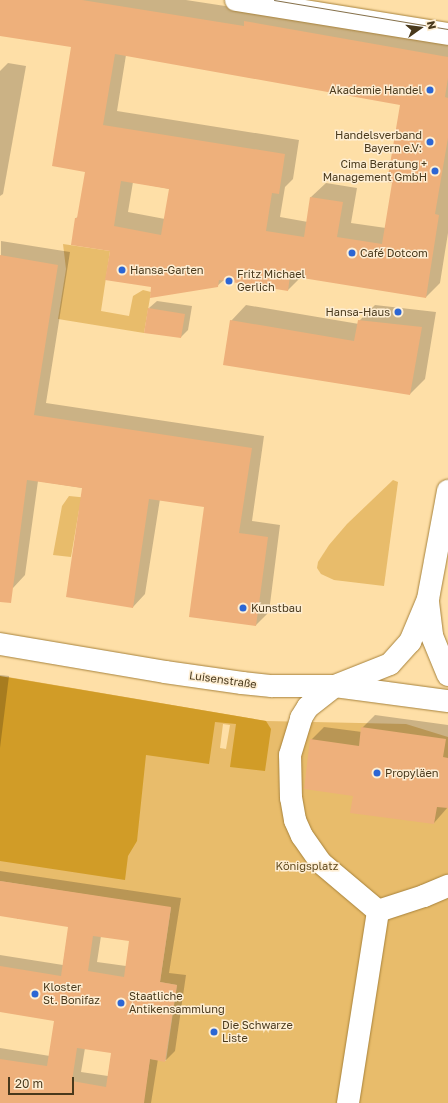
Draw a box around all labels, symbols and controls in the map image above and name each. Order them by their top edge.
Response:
north arrow [400,8,440,48]
text: N [425,19,439,31]
place label: Akademie Handel [329,83,422,97]
marker: Akademie Handel [425,85,435,95]
place label: Handelsverband Bayern e.V: [335,129,422,155]
marker: Handelsverband Bayern e.V: [425,137,435,147]
place label: Cima Beratung + Management GmbH [323,158,427,184]
marker: Cima Beratung + Management GmbH [430,166,440,176]
place label: Café Dotcom [360,246,428,260]
marker: Café Dotcom [347,248,357,258]
place label: Hansa-Garten [130,263,204,277]
marker: Hansa-Garten [117,265,127,275]
place label: Fritz Michael Gerlich [237,268,305,294]
marker: Fritz Michael Gerlich [224,276,234,286]
place label: Hansa-Haus [325,305,390,319]
marker: Hansa-Haus [393,307,403,317]
place label: Kunstbau [251,601,302,615]
marker: Kunstbau [238,603,248,613]
street label: Luisenstraße [188,669,258,691]
place label: Propyläen [385,766,439,780]
marker: Propyläen [372,768,382,778]
park label: Königsplatz [276,859,338,873]
place label: Kloster St. Bonifaz [43,981,100,1007]
marker: Kloster St. Bonifaz [30,989,40,999]
place label: Staatliche Antikensammlung [129,990,225,1016]
marker: Staatliche Antikensammlung [116,998,126,1008]
place label: Die Schwarze Liste [222,1019,293,1045]
marker: Die Schwarze Liste [209,1027,219,1037]
scale bar [10,1069,76,1095]
text: 20 m [15,1076,43,1091]

